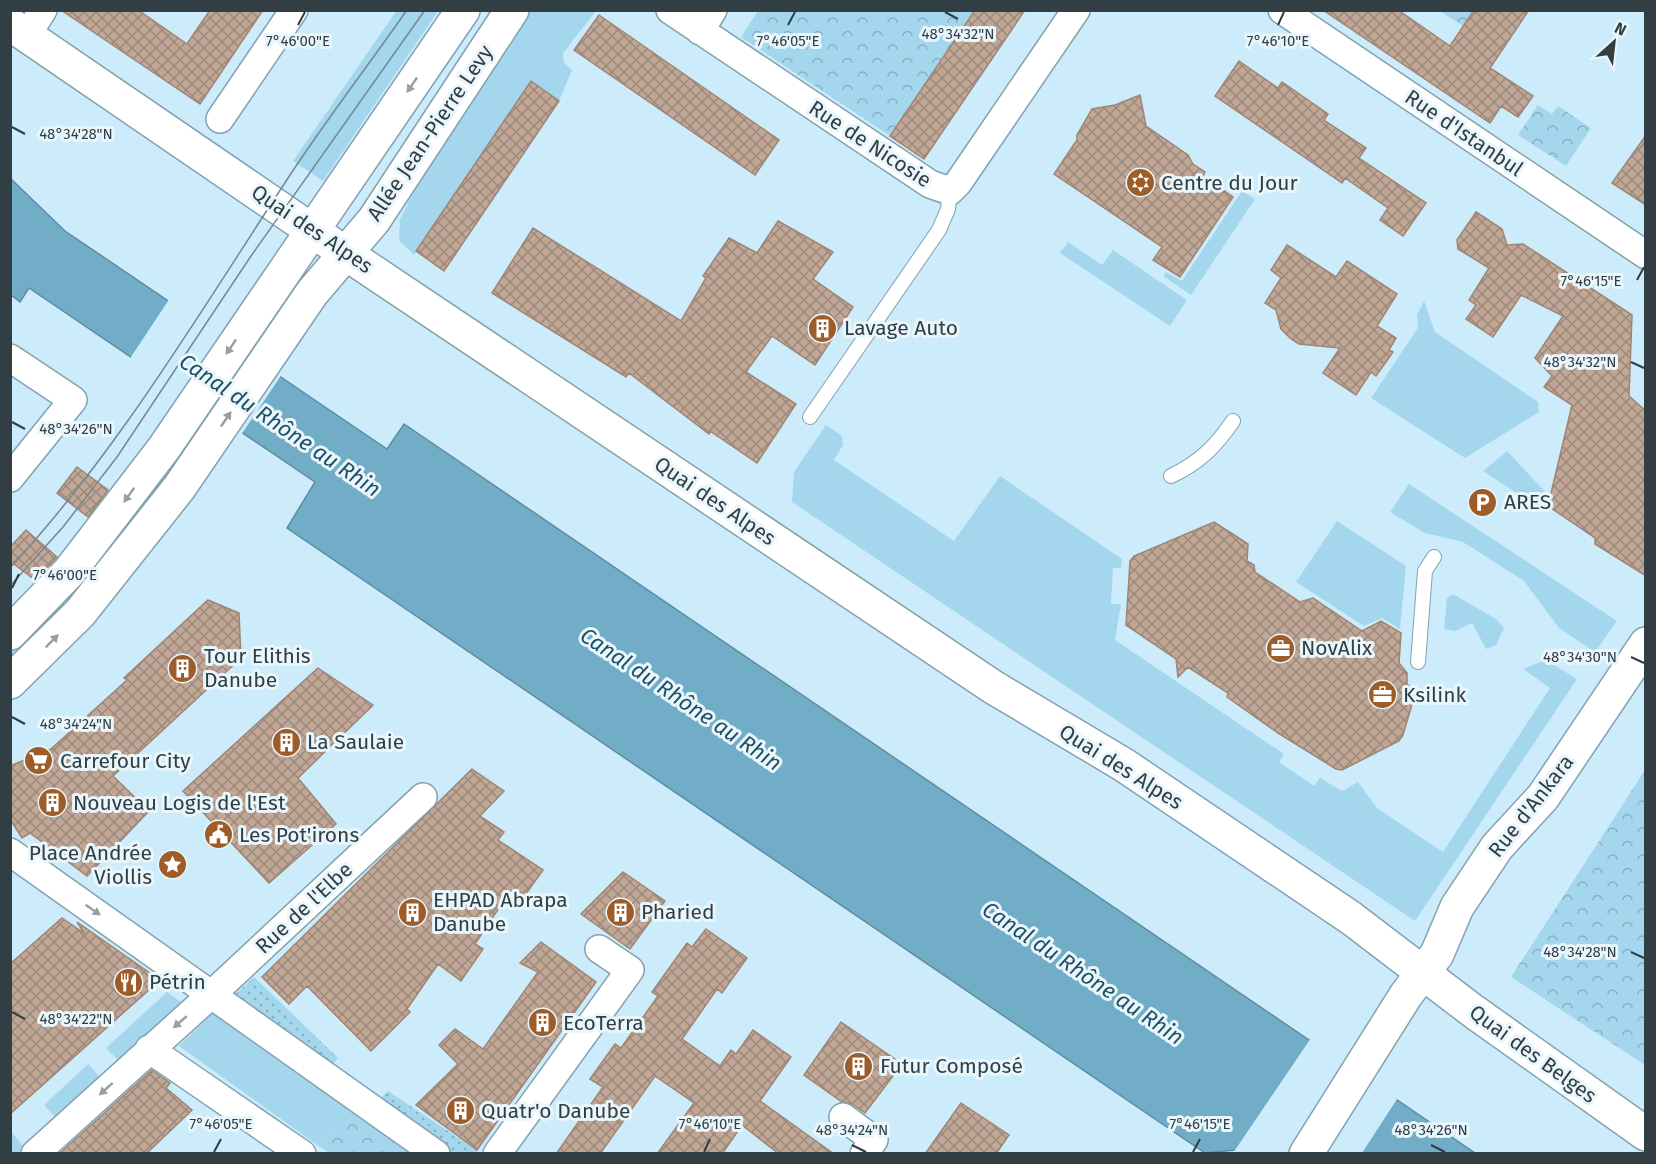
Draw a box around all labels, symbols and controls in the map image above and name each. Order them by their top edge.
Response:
north arrow [1584,12,1644,72]
text: N [1612,18,1630,40]
text: 48°34'32"N [921,25,995,43]
text: 7°46'00"E [266,32,330,50]
text: 7°46'05"E [757,32,819,50]
text: 7°46'10"E [1247,32,1309,50]
street label: Allée Jean-Pierre Levy [361,40,499,226]
one-way arrow [406,77,418,93]
street label: Rue d'Istanbul [1400,84,1528,182]
street label: Rue de Nicosie [804,95,936,193]
text: 48°34'28"N [39,125,113,143]
synagogue icon: Centre du Jour [1124,167,1156,199]
place label: Centre du Jour [1161,170,1298,196]
street label: Quai des Alpes [246,179,378,279]
text: 7°46'15"E [1560,272,1622,290]
building icon: Lavage Auto [807,312,839,344]
place label: Lavage Auto [844,315,958,341]
one-way arrow [226,339,237,355]
water label: Canal du Rhône au Rhin [174,348,386,502]
text: 48°34'32"N [1543,353,1617,371]
one-way arrow [220,411,231,427]
text: 48°34'26"N [39,420,113,438]
street label: Quai des Alpes [649,451,781,551]
parking icon: ARES [1467,486,1499,518]
one-way arrow [123,487,136,503]
place label: ARES [1504,489,1551,515]
text: 7°46'00"E [33,566,97,584]
water label: Canal du Rhône au Rhin [575,622,787,776]
office icon: NovAlix [1264,632,1296,664]
one-way arrow [45,634,60,648]
place label: NovAlix [1301,635,1373,661]
place label: Tour Elithis Danube [204,643,311,693]
text: 48°34'30"N [1543,648,1617,666]
building icon: Tour Elithis Danube [167,652,199,684]
office icon: Ksilink [1366,679,1398,711]
place label: Ksilink [1403,682,1466,708]
text: 48°34'24"N [40,715,112,733]
street label: Quai des Alpes [1054,719,1188,815]
building icon: La Saulaie [270,726,302,758]
place label: La Saulaie [307,729,404,755]
supermarket icon: Carrefour City [23,745,55,777]
place label: Carrefour City [60,748,191,774]
street label: Rue d'Ankara [1483,749,1579,863]
building icon: Nouveau Logis de l'Est [36,787,68,819]
place label: Nouveau Logis de l'Est [73,790,286,816]
public building icon: Les Pot'irons [202,819,234,851]
place label: Les Pot'irons [239,822,359,848]
place label: Place Andrée Viollis [29,840,152,890]
place icon: Place Andrée Viollis [157,849,189,881]
street label: Rue de l'Elbe [250,857,358,959]
place label: EHPAD Abrapa Danube [433,887,568,937]
building icon: EHPAD Abrapa Danube [396,896,428,928]
building icon: Pharied [604,896,636,928]
water label: Canal du Rhône au Rhin [977,896,1189,1050]
place label: Pharied [641,899,715,925]
one-way arrow [84,904,100,916]
text: 48°34'28"N [1543,943,1617,961]
restaurant icon: Pétrin [112,966,144,998]
place label: Pétrin [149,969,206,995]
street label: Quai des Belges [1464,999,1602,1109]
building icon: EcoTerra [526,1007,558,1039]
text: 48°34'22"N [39,1010,113,1028]
place label: EcoTerra [563,1010,644,1036]
one-way arrow [173,1015,188,1029]
building icon: Futur Composé [843,1050,875,1082]
place label: Futur Composé [880,1053,1023,1079]
one-way arrow [98,1082,113,1096]
building icon: Quatr'o Danube [444,1095,476,1127]
place label: Quatr'o Danube [481,1098,630,1124]
text: 7°46'05"E [190,1115,252,1133]
text: 7°46'10"E [679,1115,741,1133]
text: 7°46'15"E [1169,1115,1231,1133]
text: 48°34'24"N [816,1121,888,1139]
text: 48°34'26"N [1394,1121,1468,1139]

